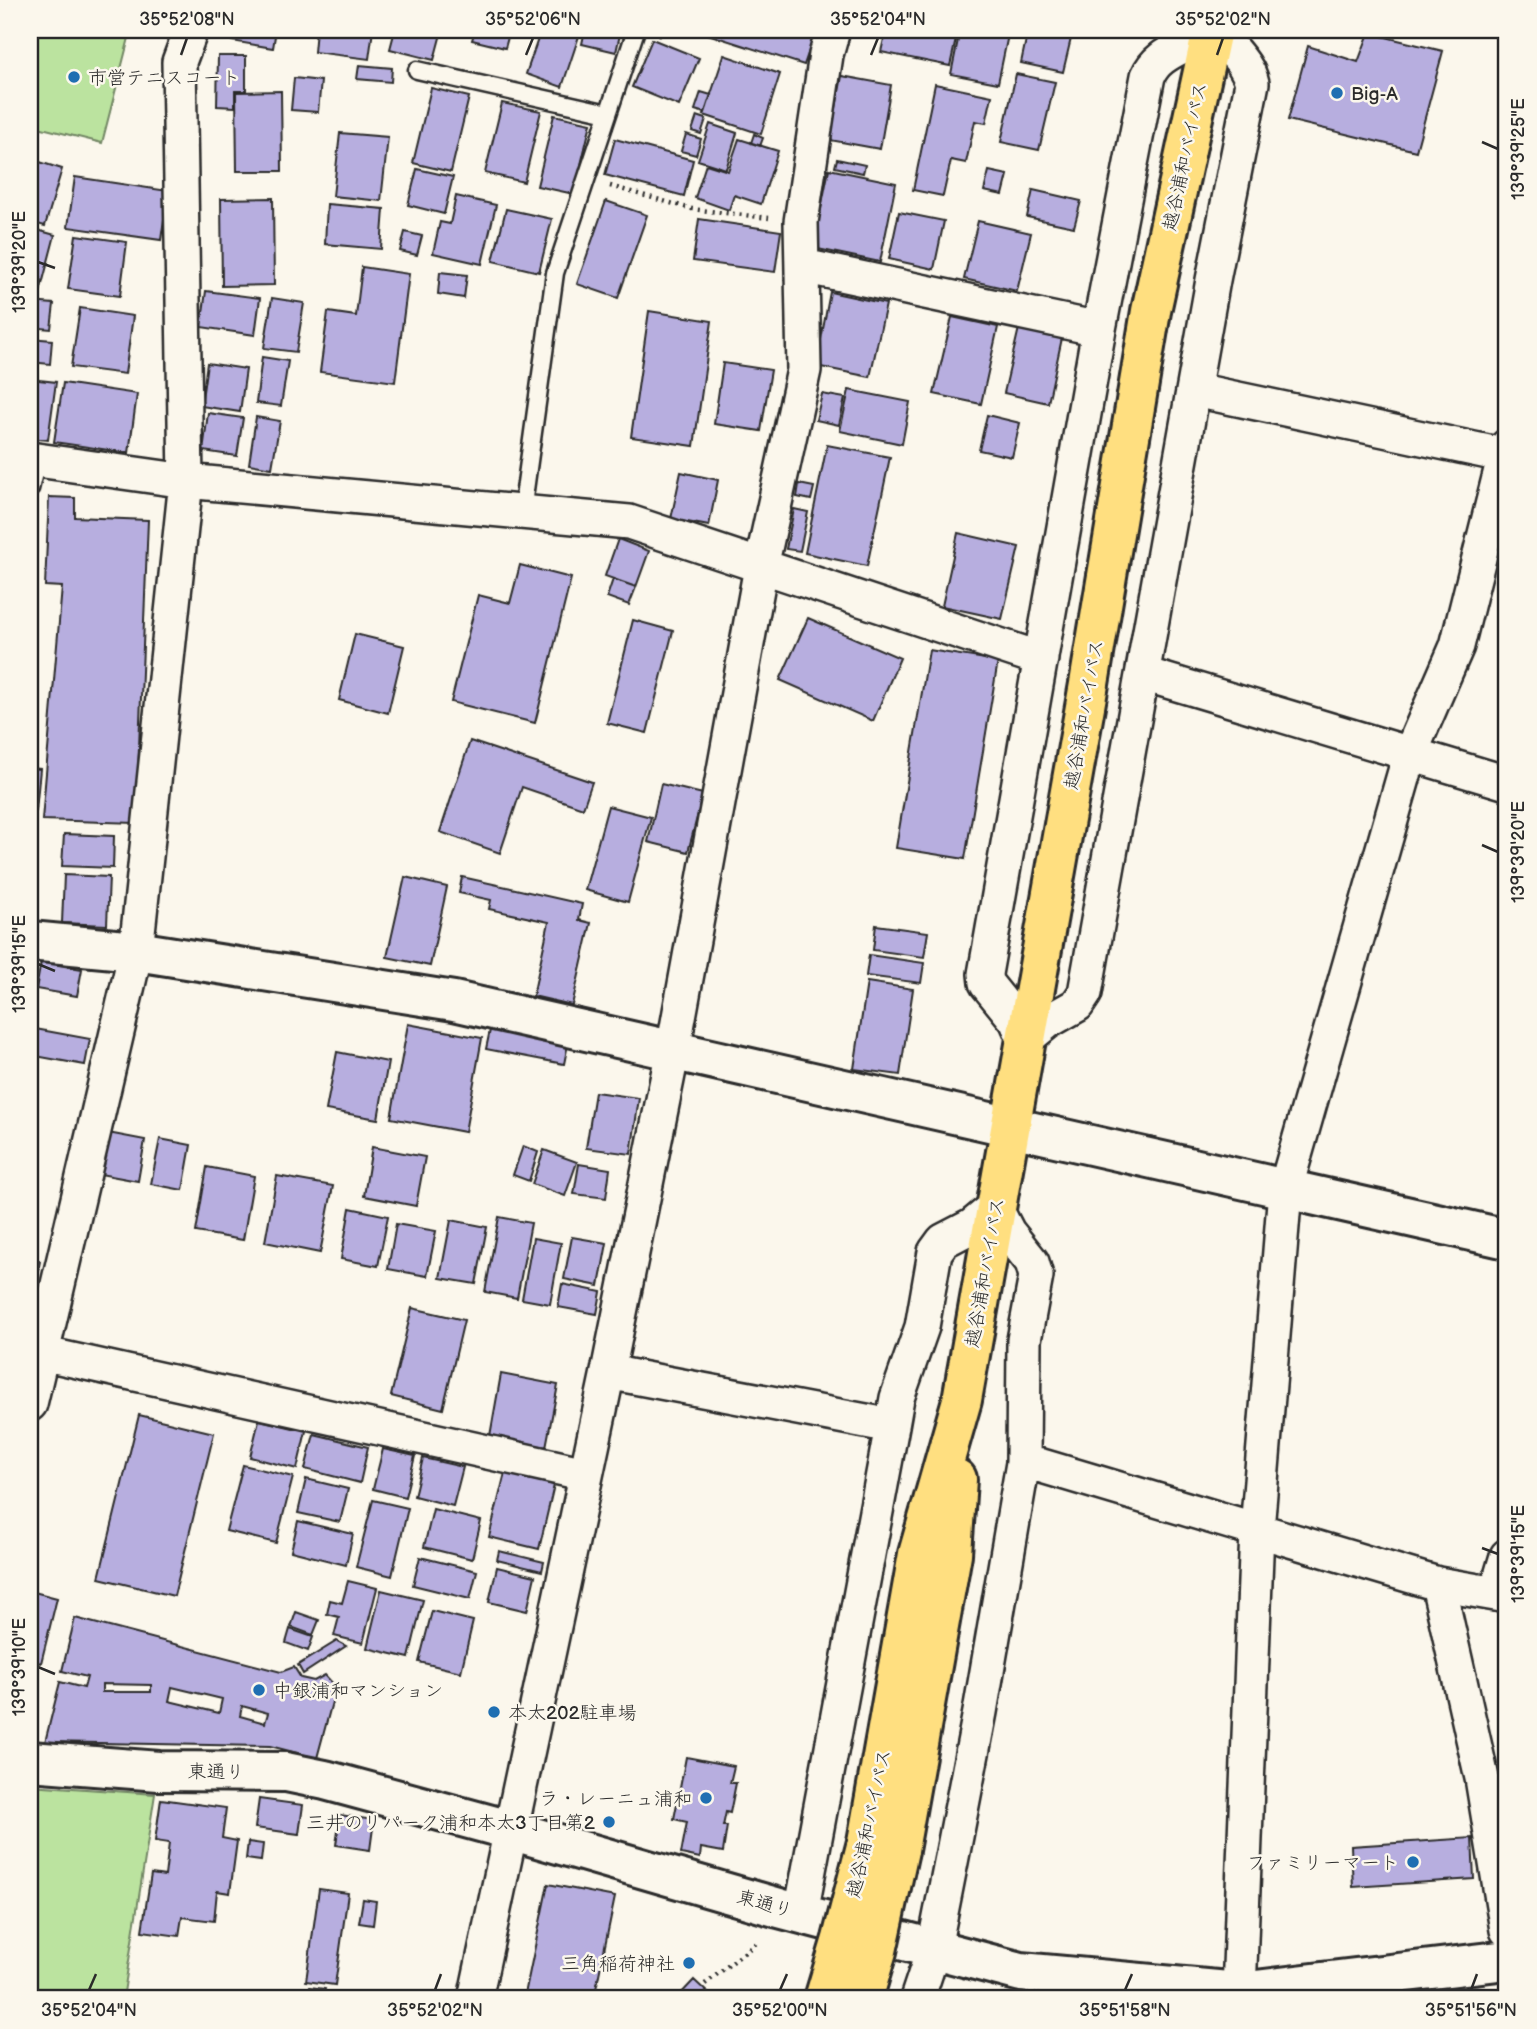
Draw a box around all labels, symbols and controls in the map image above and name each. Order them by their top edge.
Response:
text: 35°52'08"N [139,9,235,30]
text: 35°52'06"N [485,9,581,30]
text: 35°52'04"N [830,9,926,30]
text: 35°52'02"N [1175,9,1271,30]
place label: 市営テニスコート [88,67,240,90]
marker: 市営テニスコート [66,69,82,85]
street label: 越谷浦和バイパス [1158,80,1212,233]
place label: Big-A [1351,83,1398,106]
marker: Big-A [1329,85,1345,101]
text: 139°39'25"E [1508,98,1529,200]
text: 139°39'20"E [9,211,30,313]
street label: 越谷浦和バイパス [1060,638,1109,791]
text: 139°39'20"E [1508,801,1529,903]
text: 139°39'15"E [9,915,30,1013]
street label: 越谷浦和バイパス [961,1196,1010,1349]
text: 139°39'15"E [1508,1505,1529,1603]
text: 139°39'10"E [9,1618,30,1716]
place label: 中銀浦和マンション [273,1680,443,1703]
marker: 中銀浦和マンション [251,1682,267,1698]
place label: 本太202駐車場 [508,1702,637,1725]
marker: 本太202駐車場 [486,1704,502,1720]
street label: 越谷浦和バイパス [842,1747,896,1900]
street label: 東通り [187,1761,245,1784]
place label: ラ・レーニュ浦和 [539,1788,692,1811]
marker: ラ・レーニュ浦和 [698,1790,714,1806]
place label: 三井のリパーク浦和本太3丁目第2 [306,1812,596,1835]
marker: 三井のリパーク浦和本太3丁目第2 [601,1814,617,1830]
place label: ファミリーマート [1247,1852,1399,1875]
marker: ファミリーマート [1405,1854,1421,1870]
street label: 東通り [734,1886,795,1923]
place label: 三角稲荷神社 [561,1953,675,1976]
marker: 三角稲荷神社 [681,1955,697,1971]
text: 35°52'04"N [41,2000,137,2021]
text: 35°52'02"N [387,2000,483,2021]
text: 35°52'00"N [732,2000,828,2021]
text: 35°51'58"N [1079,2000,1171,2021]
text: 35°51'56"N [1425,2000,1517,2021]

